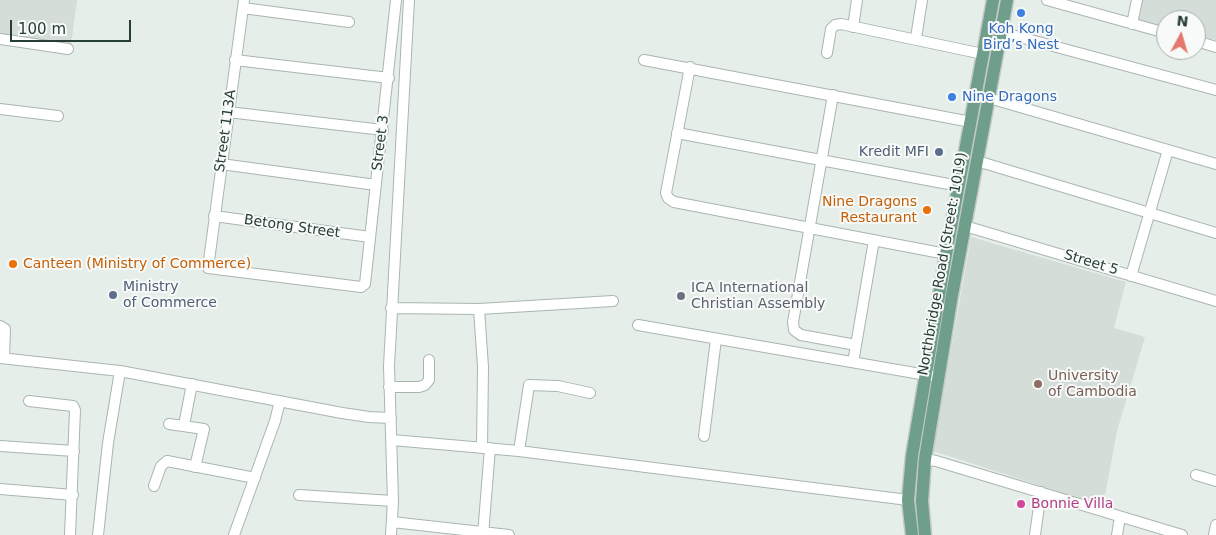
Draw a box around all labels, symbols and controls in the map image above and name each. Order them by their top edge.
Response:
marker: Koh Kong Bird’s Nest [1015,7,1027,19]
scale bar [12,10,134,42]
north arrow [1156,10,1206,60]
text: N [1176,13,1189,30]
text: 100 m [18,20,66,38]
place label: Koh Kong Bird’s Nest [983,21,1059,54]
street label: Street 113A [212,89,240,173]
place label: Nine Dragons [962,89,1057,105]
marker: Nine Dragons [946,91,958,103]
street label: Street 3 [369,114,393,172]
place label: Kredit MFI [859,144,929,160]
marker: Kredit MFI [933,146,945,158]
street label: Northbridge Road (Street: 1019) [915,151,971,377]
place label: Nine Dragons Restaurant [822,194,917,226]
marker: Nine Dragons Restaurant [921,204,933,216]
street label: Betong Street [243,212,341,242]
street label: Street 5 [1062,247,1120,279]
place label: Canteen (Ministry of Commerce) [23,256,251,272]
marker: Canteen (Ministry of Commerce) [7,258,19,270]
place label: Ministry of Commerce [123,279,217,312]
place label: ICA International Christian Assembly [691,280,825,312]
marker: Ministry of Commerce [107,289,119,301]
marker: ICA International Christian Assembly [675,290,687,302]
place label: University of Cambodia [1048,368,1137,401]
marker: University of Cambodia [1032,378,1044,390]
place label: Bonnie Villa [1031,496,1113,512]
marker: Bonnie Villa [1015,498,1027,510]

